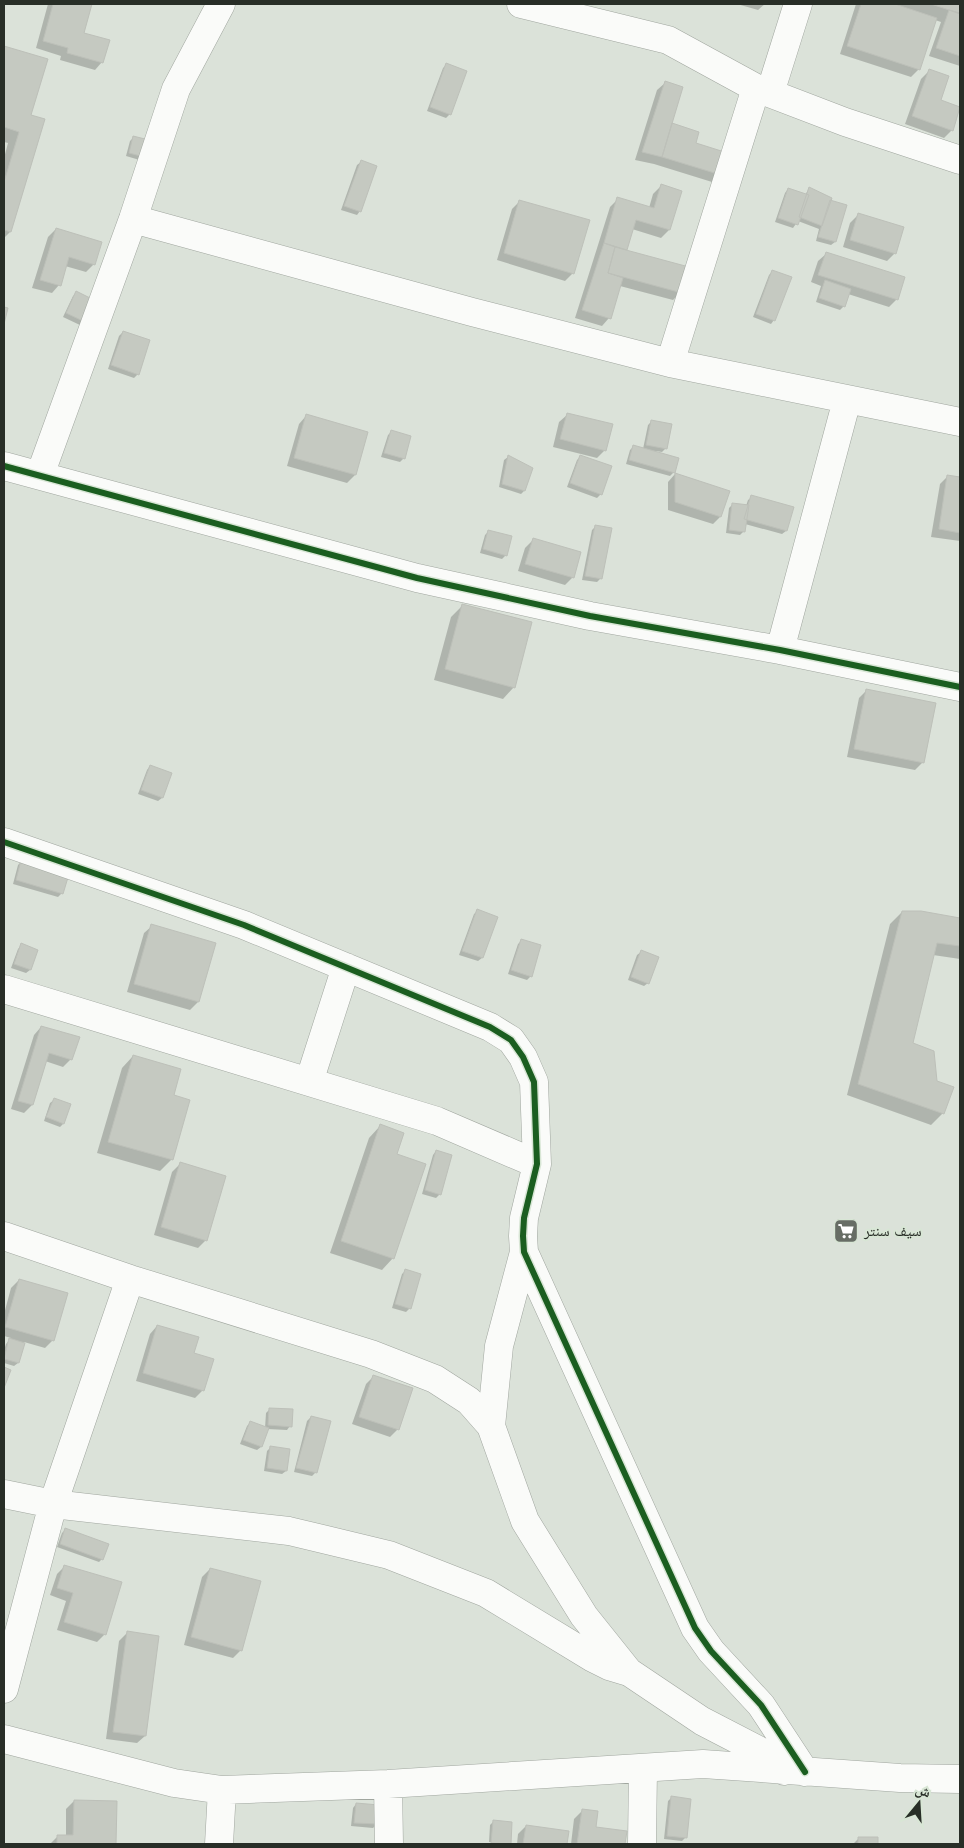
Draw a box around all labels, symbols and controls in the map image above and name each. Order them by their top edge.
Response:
supermarket icon: سيف سنتر [833,1218,859,1244]
place label: سيف سنتر [863,1220,922,1242]
north arrow [894,1778,944,1828]
text: ش [913,1779,933,1802]

